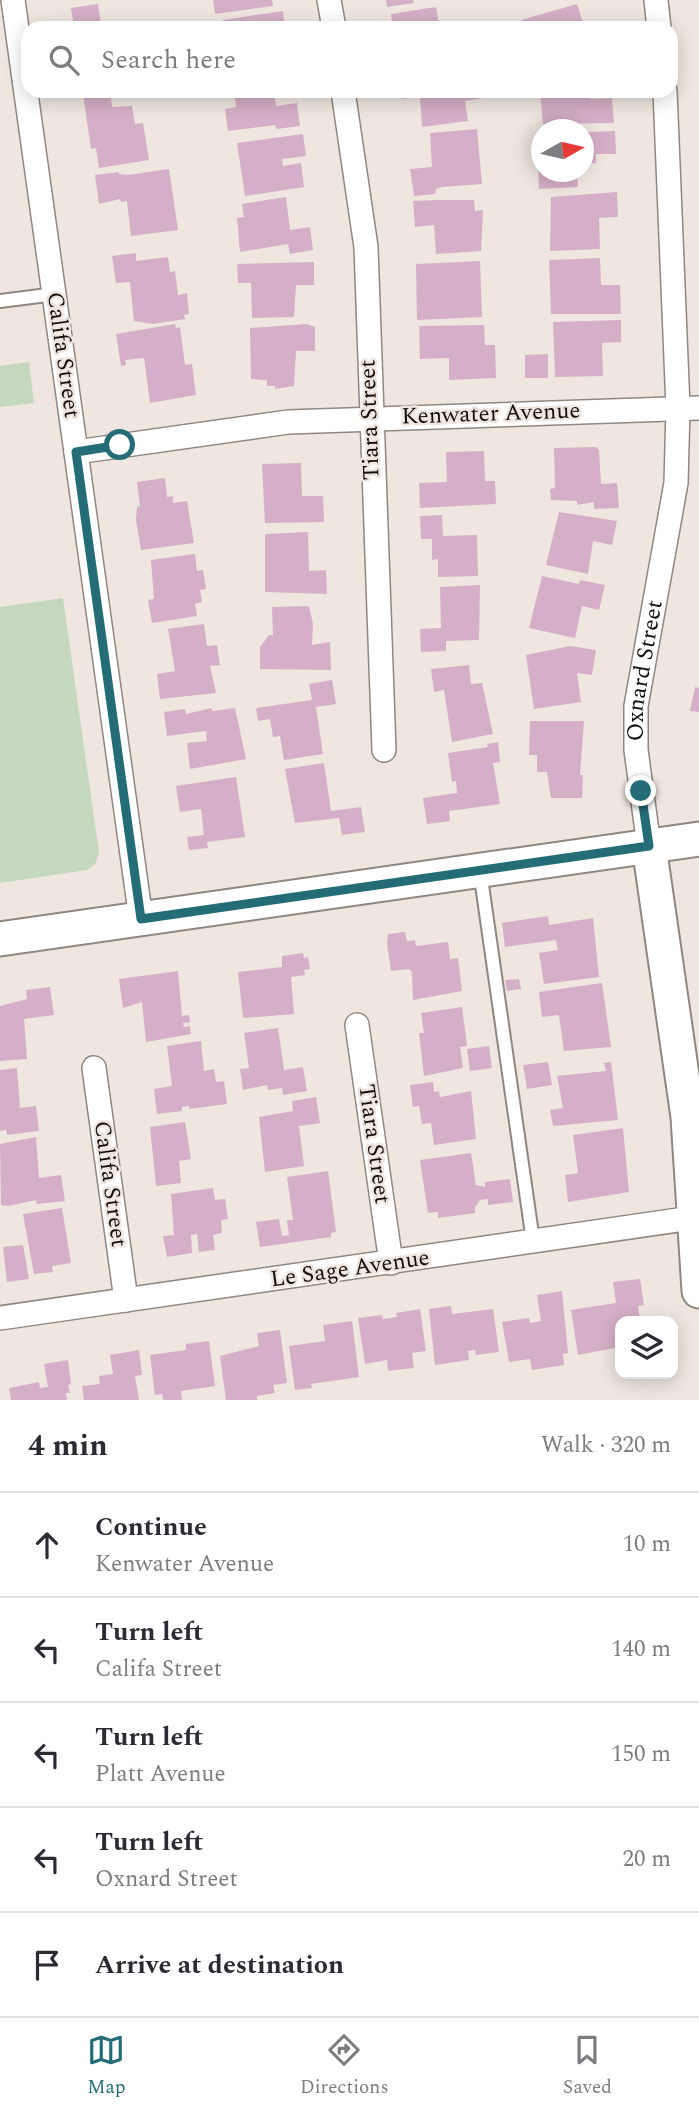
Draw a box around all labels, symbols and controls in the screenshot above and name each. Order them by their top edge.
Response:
search box [21,21,678,98]
text: Search here [101,40,236,80]
icon: search [45,41,83,79]
north arrow [531,119,594,182]
street label: Califa Street [37,290,89,420]
street label: Tiara Street [350,359,390,481]
street label: Kenwater Avenue [401,393,581,435]
route start [104,429,135,460]
street label: Oxnard Street [618,597,672,741]
route end [625,775,656,806]
street label: Tiara Street [348,1082,400,1206]
street label: Califa Street [84,1119,136,1249]
street label: Le Sage Avenue [268,1241,432,1297]
map controls [615,1316,678,1379]
button: layers [615,1316,678,1379]
text: 4 min [28,1423,108,1469]
text: Walk · 320 m [541,1428,671,1463]
text: Continue [95,1507,207,1547]
icon: ahead [28,1526,66,1564]
text: 10 m [622,1527,671,1562]
text: Kenwater Avenue [95,1547,274,1582]
text: Turn left [95,1612,203,1652]
icon: left [28,1631,66,1669]
text: 140 m [611,1632,671,1667]
text: Califa Street [95,1652,222,1687]
text: Turn left [95,1717,203,1757]
icon: left [28,1736,66,1774]
text: 150 m [611,1737,671,1772]
text: Platt Avenue [95,1757,226,1792]
text: Turn left [95,1822,203,1862]
icon: left [28,1841,66,1879]
text: 20 m [622,1842,671,1877]
text: Oxnard Street [95,1862,238,1897]
text: Arrive at destination [95,1945,344,1985]
icon: arrive [28,1946,66,1984]
tab: Map [87,2031,126,2102]
tab: Directions [300,2031,389,2102]
tab: Saved [563,2031,612,2102]

